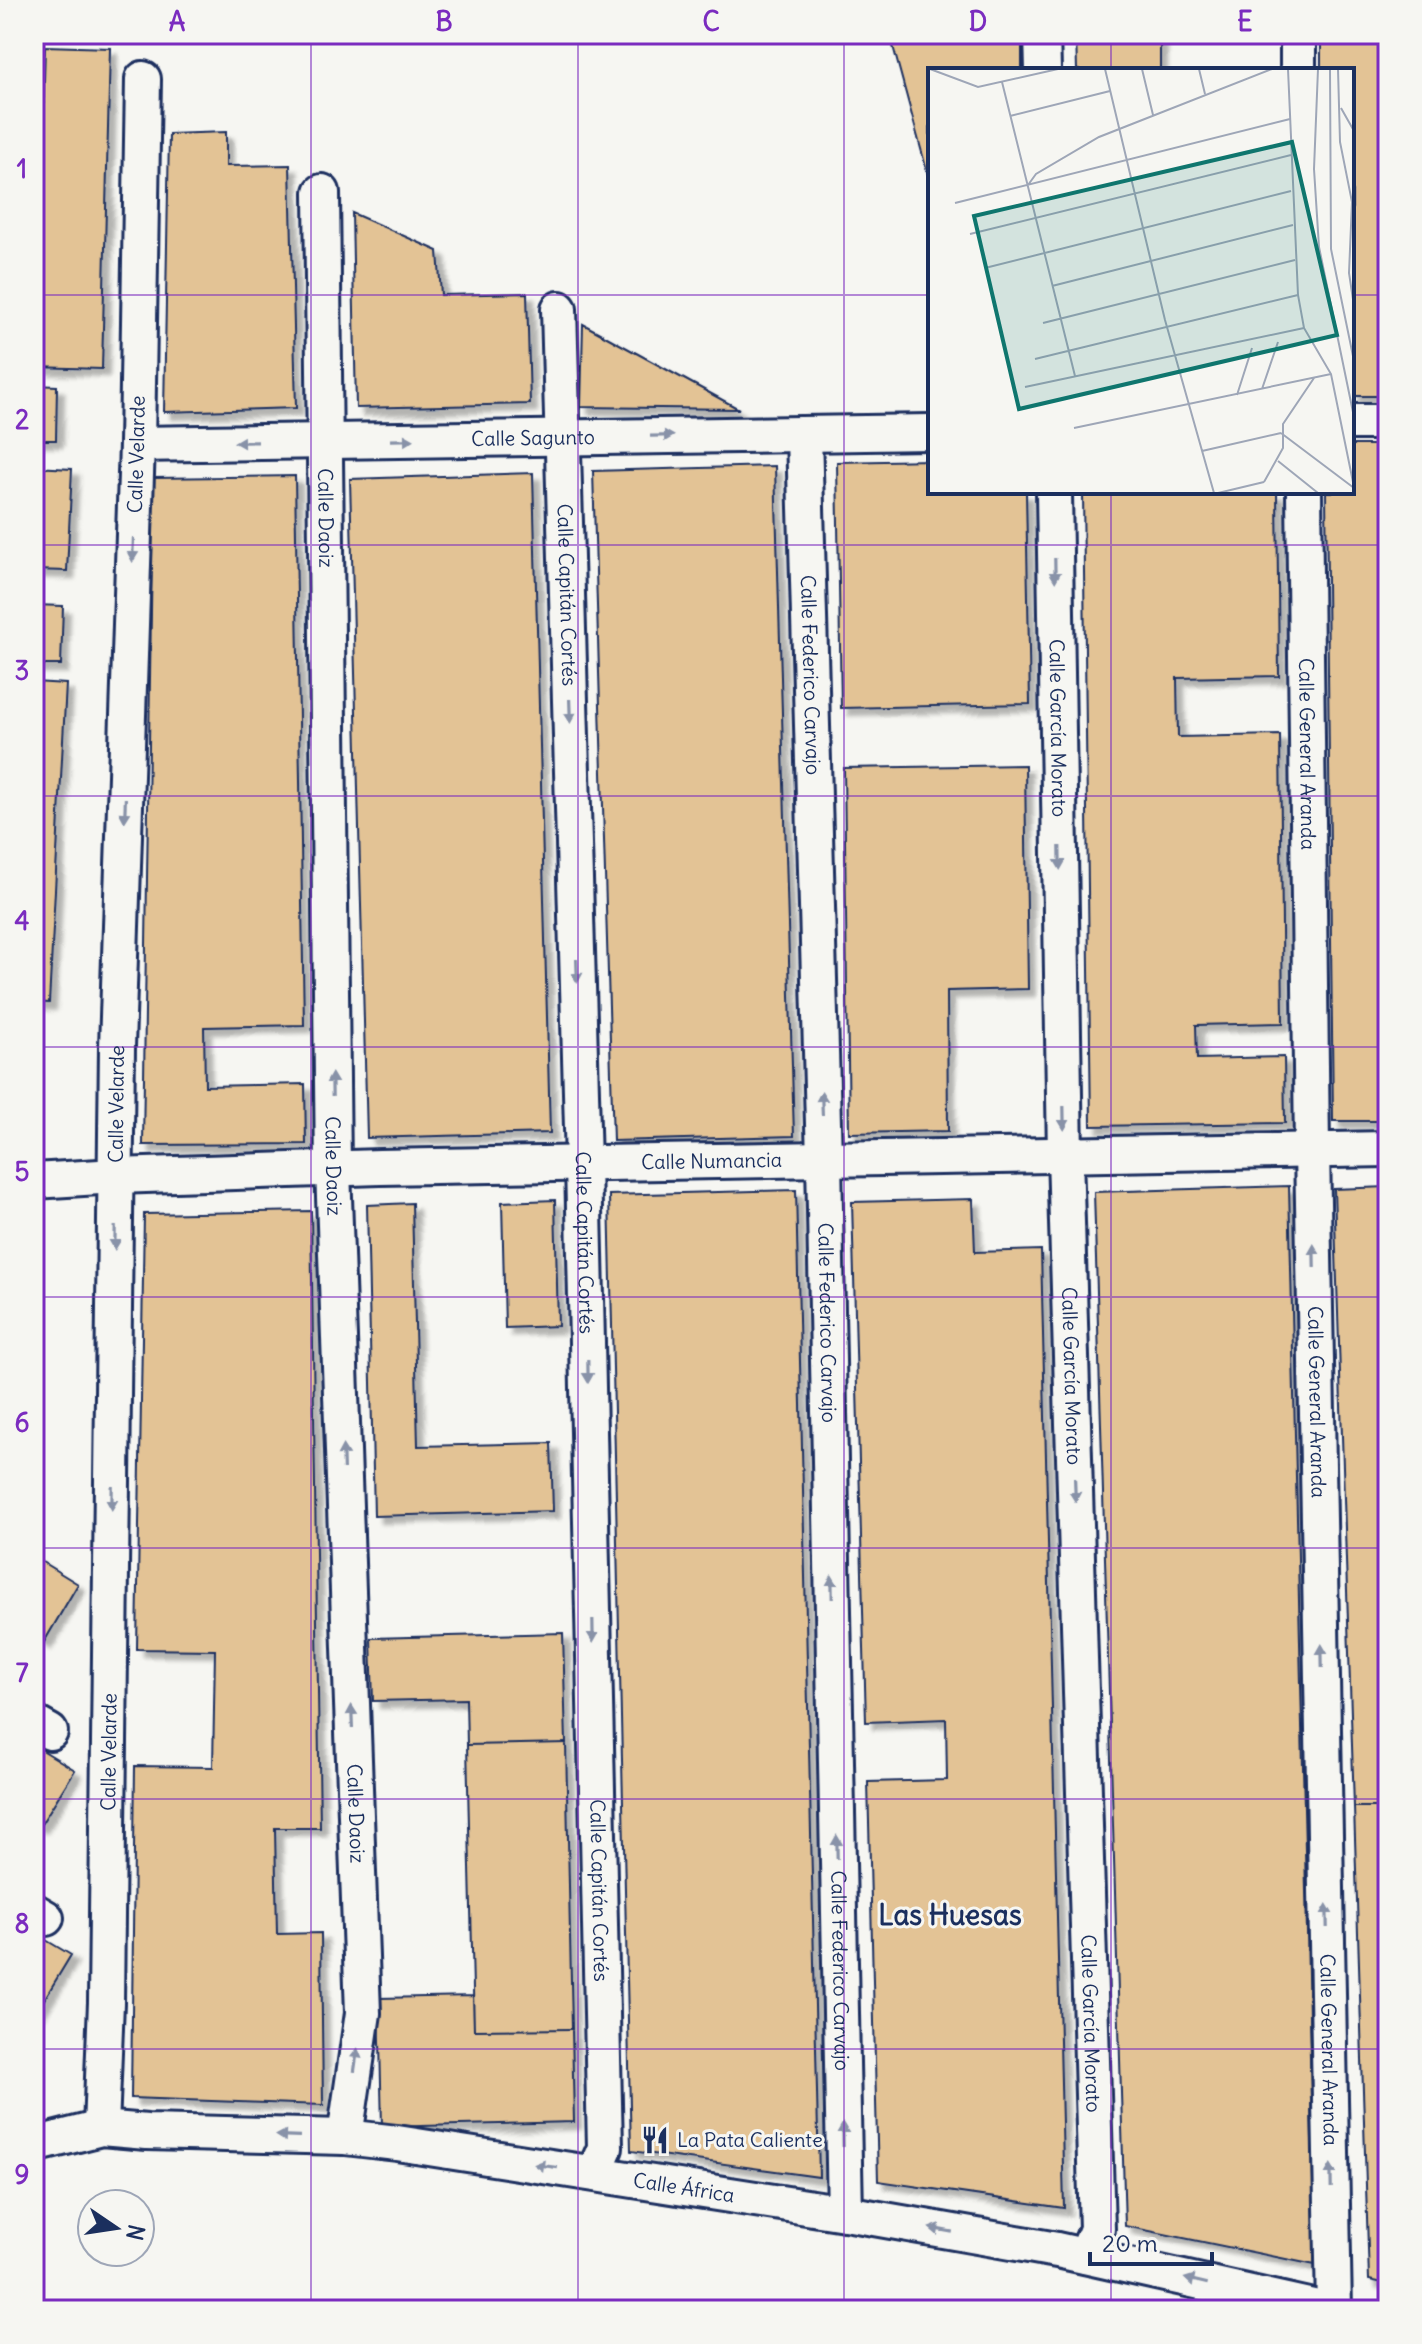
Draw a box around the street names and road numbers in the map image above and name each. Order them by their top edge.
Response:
street label: Calle Velarde [122,395,150,514]
street label: Calle Sagunto [471,424,595,451]
street label: Calle Daoiz [313,468,339,568]
street label: Calle Capitán Cortés [552,503,583,686]
street label: Calle Federico Carvajo [796,574,826,775]
street label: Calle García Morato [1044,639,1072,817]
street label: Calle General Aranda [1294,658,1321,850]
street label: Calle Velarde [103,1045,129,1163]
street label: Calle Daoiz [320,1116,348,1216]
street label: Calle Numancia [641,1147,782,1174]
street label: Calle Capitán Cortés [571,1151,600,1334]
street label: Calle Federico Carvajo [813,1222,842,1423]
street label: Calle García Morato [1057,1286,1087,1465]
street label: Calle General Aranda [1303,1306,1332,1498]
street label: Calle Velarde [95,1693,122,1811]
street label: Calle Daoiz [342,1763,371,1864]
street label: Calle Capitán Cortés [585,1799,614,1982]
street label: Calle Federico Carvajo [826,1870,855,2071]
street label: Calle García Morato [1076,1934,1107,2113]
street label: Calle General Aranda [1315,1953,1344,2146]
street label: Calle África [631,2167,736,2208]

